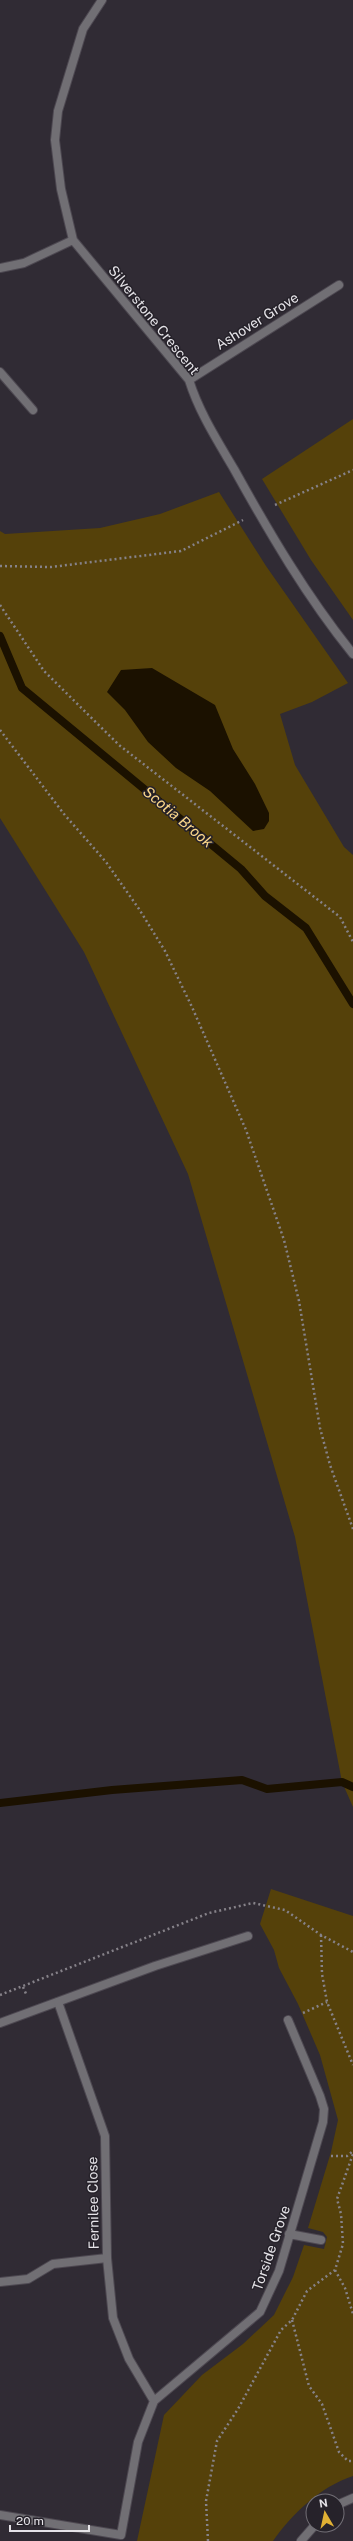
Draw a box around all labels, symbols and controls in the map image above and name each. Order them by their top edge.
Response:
street label: Silverstone Crescent [105,262,203,378]
street label: Ashover Grove [213,289,301,353]
water label: Scotia Brook [140,782,217,851]
street label: Fernilee Close [84,2156,102,2249]
street label: Torside Grove [249,2203,293,2293]
north arrow [305,2493,345,2533]
text: N [318,2497,329,2510]
scale bar [10,2507,89,2533]
text: 20 m [16,2514,44,2528]

